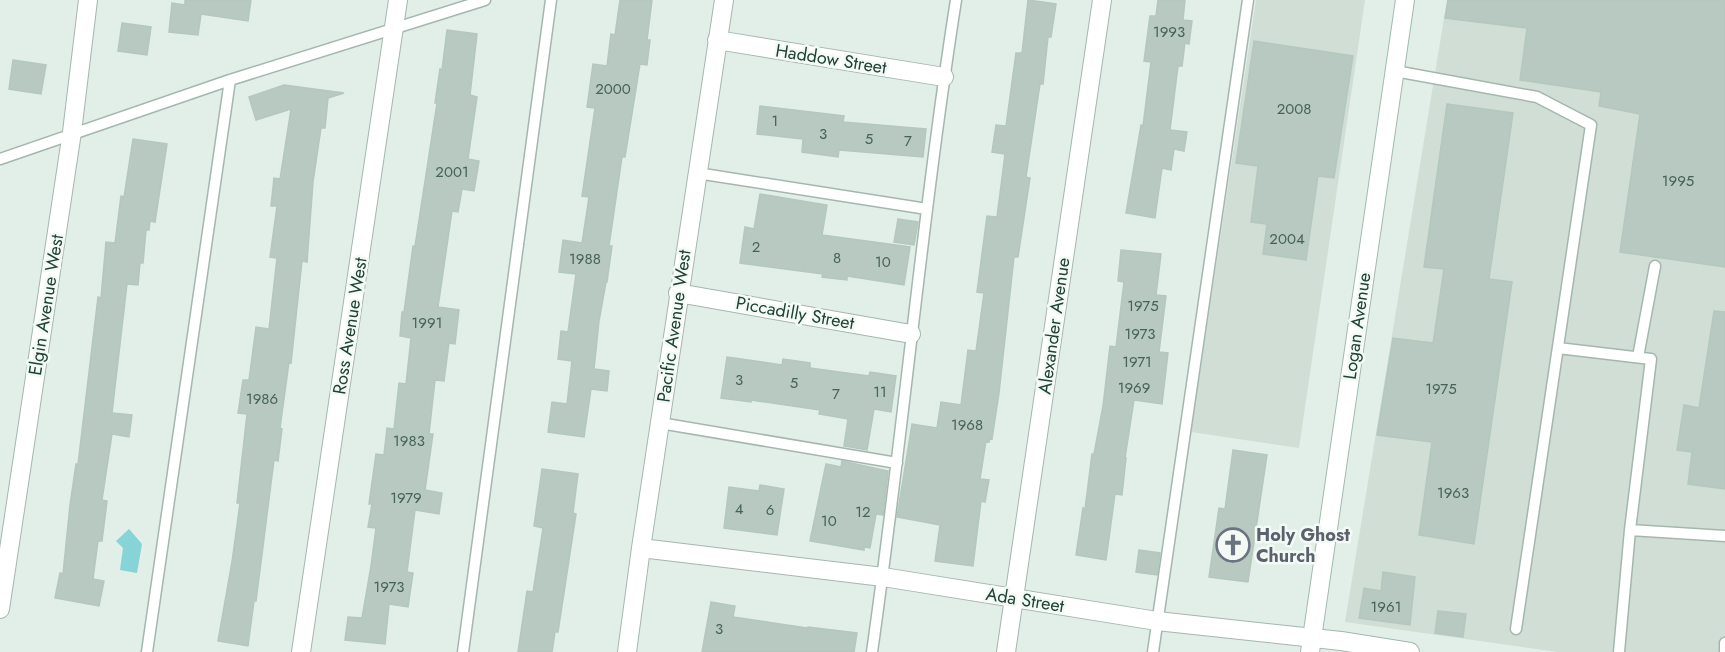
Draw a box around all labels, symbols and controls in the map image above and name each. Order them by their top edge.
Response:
house number: 1993 [1153,21,1185,43]
street label: Haddow Street [774,37,889,81]
house number: 2000 [595,78,631,100]
house number: 2008 [1277,98,1311,120]
house number: 1 [772,110,778,132]
house number: 3 [819,123,827,145]
house number: 5 [865,128,873,150]
house number: 7 [904,130,912,152]
house number: 2001 [435,161,469,183]
house number: 1995 [1662,170,1694,192]
house number: 2004 [1269,228,1305,250]
street label: Elgin Avenue West [22,232,70,377]
house number: 2 [752,236,760,258]
street label: Pacific Avenue West [650,247,698,404]
house number: 8 [833,247,841,269]
house number: 1988 [569,248,601,270]
house number: 10 [875,251,891,273]
street label: Ross Avenue West [326,255,374,396]
street label: Alexander Avenue [1032,256,1076,396]
street label: Logan Avenue [1337,271,1377,381]
street label: Piccadilly Street [734,290,857,336]
house number: 1975 [1127,295,1159,317]
house number: 1991 [412,312,442,334]
house number: 1973 [1124,323,1156,345]
house number: 1971 [1122,351,1152,373]
house number: 3 [735,369,743,391]
house number: 5 [790,372,798,394]
house number: 1969 [1118,377,1150,399]
house number: 1975 [1425,378,1457,400]
house number: 11 [873,381,887,403]
house number: 7 [832,383,840,405]
house number: 1986 [246,388,278,410]
house number: 1968 [951,414,983,436]
house number: 1983 [393,430,425,452]
house number: 1963 [1437,482,1469,504]
house number: 1979 [390,487,422,509]
house number: 4 [735,498,744,520]
house number: 6 [766,499,774,521]
house number: 12 [855,501,871,523]
house number: 10 [821,510,837,532]
place label: Holy Ghost Church [1256,522,1350,569]
church icon: Holy Ghost Church [1215,527,1251,563]
house number: 1973 [373,576,405,598]
street label: Ada Street [984,581,1067,619]
house number: 1961 [1371,596,1401,618]
house number: 3 [715,618,723,640]

